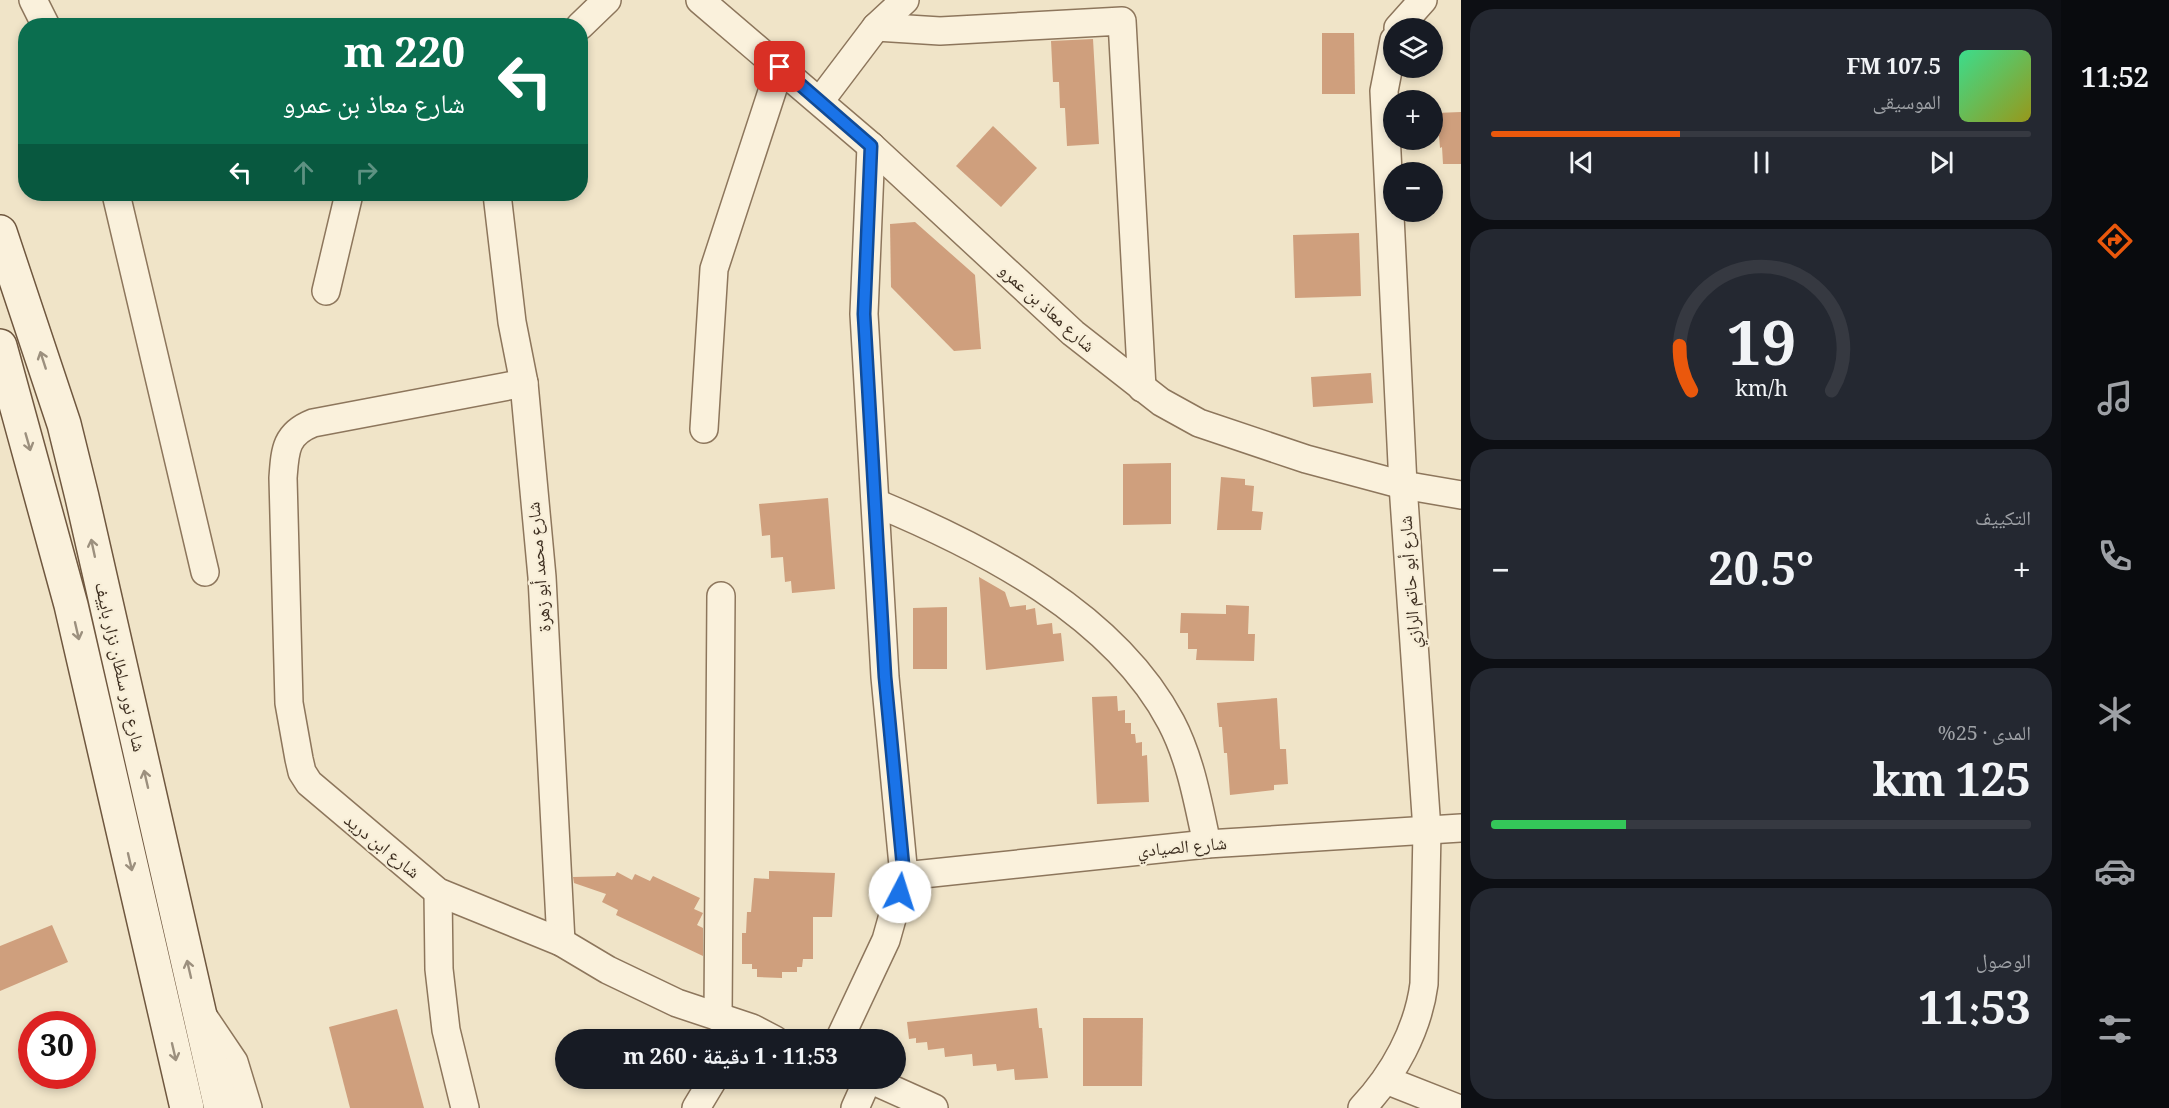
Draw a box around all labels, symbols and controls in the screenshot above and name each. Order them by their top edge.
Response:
map controls [1383,18,1443,222]
button: layers [1383,18,1443,78]
text: 220 m [344,22,465,94]
pin [754,41,805,92]
icon: left [486,42,564,120]
icon: arrive [763,50,796,83]
text: 107.5 FM [1846,50,1941,88]
text: 11:52 [2081,58,2149,104]
text: شارع معاذ بن عمرو [283,84,465,130]
text: الموسيقى [1873,88,1941,122]
button: + [1383,90,1443,150]
icon: previous [1565,146,1598,179]
icon: pause [1745,146,1778,179]
icon: next [1925,146,1958,179]
icon: left [224,156,257,189]
icon: ahead [287,156,320,189]
icon: right [350,156,383,189]
button: − [1383,162,1443,222]
icon: directions [2094,220,2136,262]
street label: شارع معاذ بن عمرو [990,258,1101,361]
text: 19 [1726,298,1796,405]
one-way arrow [37,351,48,370]
text: km/h [1735,374,1788,411]
icon: music [2094,377,2136,419]
one-way arrow [23,432,34,451]
street label: شارع محمد أبو زهرة [520,500,562,633]
text: التكييف [1975,504,2031,538]
street label: شارع أبو حاتم الرازي [1392,514,1432,649]
icon: phone [2094,535,2136,577]
text: 20.5° [1709,537,1814,614]
one-way arrow [87,539,99,558]
text: − [1491,547,1510,603]
text: + [2013,547,2031,603]
street label: شارع نور سلطان نزار باييف [84,580,152,755]
one-way arrow [71,621,83,640]
icon: climate [2094,693,2136,735]
text: المدى · 25% [1938,719,2031,753]
text: 125 km [1873,748,2031,825]
one-way arrow [139,770,151,789]
street label: شارع ابن دريد [336,807,426,888]
street label: شارع الصيادي [1136,830,1228,868]
icon: car [2094,850,2136,892]
one-way arrow [125,852,137,871]
position arrow [868,860,932,924]
text: الوصول [1976,947,2031,981]
one-way arrow [183,960,195,979]
text: 11:53 [1918,976,2031,1053]
icon: filters [2094,1008,2136,1050]
speed limit sign: 30 [18,1011,96,1089]
text: 11:53 · 1 دقيقة · 260 m [623,1040,838,1078]
one-way arrow [169,1042,180,1061]

